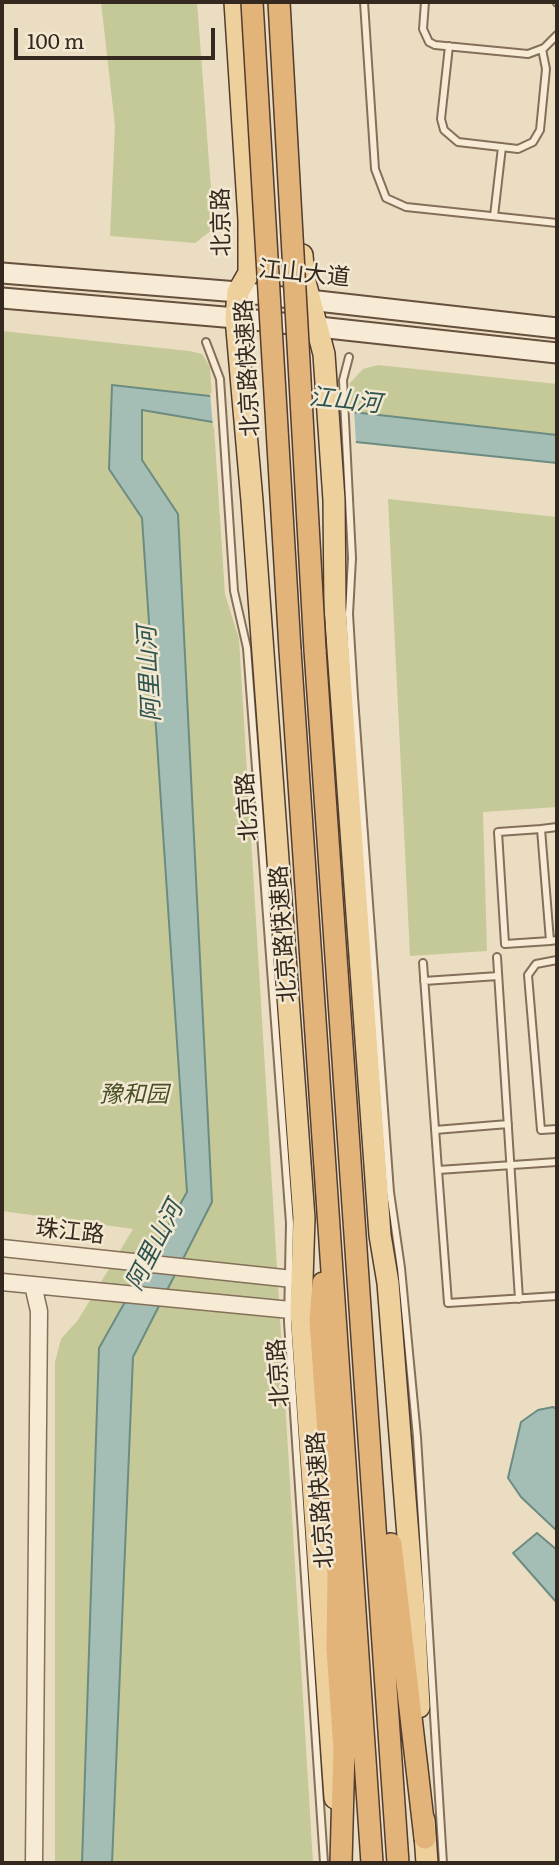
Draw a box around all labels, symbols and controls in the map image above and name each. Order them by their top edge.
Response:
scale bar [18,14,219,58]
text: 100 m [27,24,84,55]
street label: 北京路 [208,187,236,257]
street label: 江山大道 [257,255,351,293]
street label: 北京路快速路 [231,298,265,438]
water label: 江山河 [308,383,382,419]
water label: 阿里山河 [133,625,167,723]
street label: 北京路 [232,772,264,842]
street label: 北京路快速路 [265,864,303,1004]
park label: 豫和园 [100,1081,168,1109]
water label: 阿里山河 [120,1197,190,1295]
street label: 珠江路 [34,1215,106,1249]
street label: 北京路 [263,1338,295,1408]
street label: 北京路快速路 [302,1430,340,1570]

